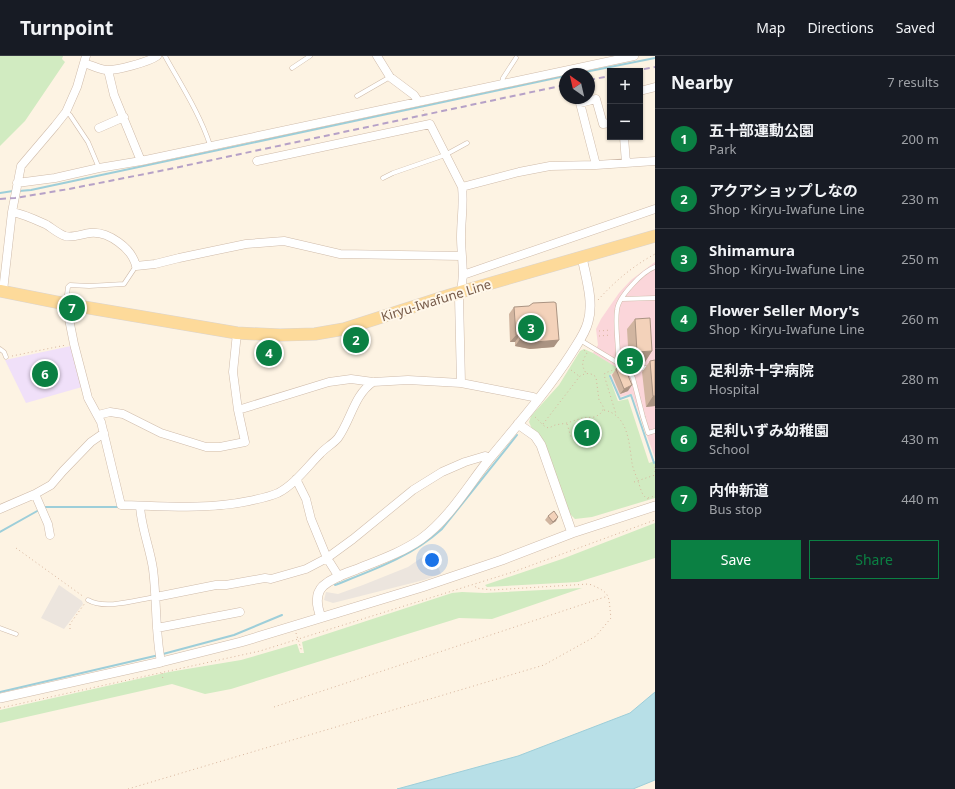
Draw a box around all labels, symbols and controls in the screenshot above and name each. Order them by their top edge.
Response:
text: Turnpoint [20,15,113,41]
text: Map [756,18,785,37]
text: Directions [807,18,874,37]
text: Saved [896,18,935,37]
north arrow [559,68,595,104]
map controls [607,68,643,140]
button: + [607,68,643,104]
text: Nearby [671,71,733,94]
text: 7 results [887,73,939,91]
button: − [607,104,643,140]
text: 五十部運動公園 [709,120,814,140]
text: 1 [680,130,688,148]
text: 200 m [901,130,939,148]
text: Park [709,140,736,158]
text: アクアショップしなの [709,180,858,200]
text: 2 [680,190,688,208]
text: 230 m [901,190,939,208]
text: Shop · Kiryu-Iwafune Line [709,200,865,218]
text: Shimamura [709,240,795,260]
text: 3 [680,250,688,268]
text: 250 m [901,250,939,268]
text: Shop · Kiryu-Iwafune Line [709,260,865,278]
street label: Kiryu-Iwafune Line [379,275,493,325]
pin: 7 [59,293,85,323]
text: Flower Seller Mory's [709,300,859,320]
text: 4 [680,310,688,328]
text: 260 m [901,310,939,328]
pin: 3 [518,313,544,343]
text: Shop · Kiryu-Iwafune Line [709,320,865,338]
pin: 2 [343,325,369,355]
pin: 4 [256,338,282,368]
pin: 5 [617,346,643,376]
pin: 6 [32,359,58,389]
text: 足利赤十字病院 [709,360,814,380]
text: 5 [680,370,688,388]
text: 280 m [901,370,939,388]
text: Hospital [709,380,759,398]
pin: 1 [574,418,600,448]
text: 足利いずみ幼稚園 [709,420,829,440]
text: 6 [680,430,688,448]
text: 430 m [901,430,939,448]
text: School [709,440,750,458]
text: 内仲新道 [709,480,769,500]
text: 7 [680,490,688,508]
text: 440 m [901,490,939,508]
text: Bus stop [709,500,762,518]
button: Save [671,540,801,579]
button: Share [809,540,939,579]
your location [422,550,442,570]

